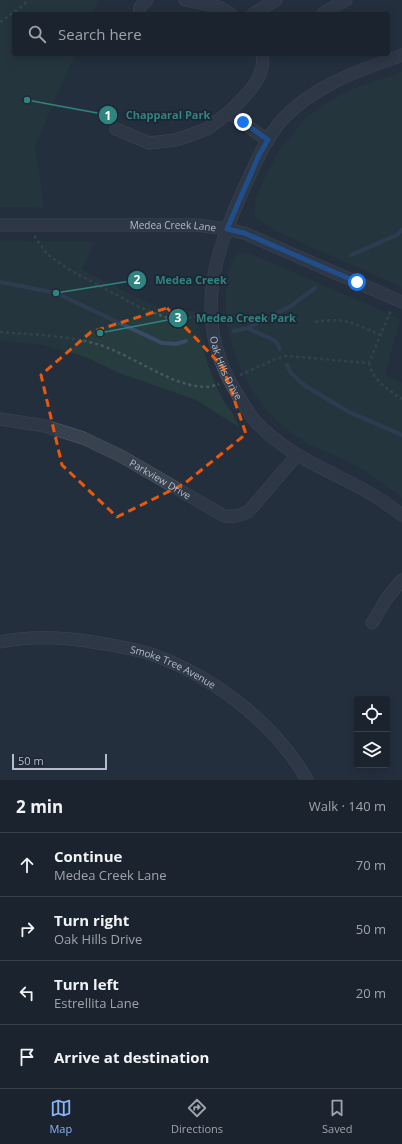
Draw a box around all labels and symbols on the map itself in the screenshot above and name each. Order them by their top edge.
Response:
callout: Chapparal Park [98,104,218,127]
text: 1 [105,107,111,124]
text: Chapparal Park [126,107,211,122]
route end [234,113,252,131]
street label: Medea Creek Lane [130,218,217,235]
callout: Medea Creek [127,269,235,292]
text: 2 [134,271,141,288]
text: Medea Creek [155,272,227,287]
route start [348,273,366,291]
callout: Medea Creek Park [168,307,304,330]
text: 3 [175,309,182,326]
text: Medea Creek Park [196,310,296,325]
street label: Oak Hills Drive [207,335,246,403]
street label: Parkview Drive [127,456,194,503]
street label: Smoke Tree Avenue [129,642,219,692]
scale bar [12,752,107,771]

